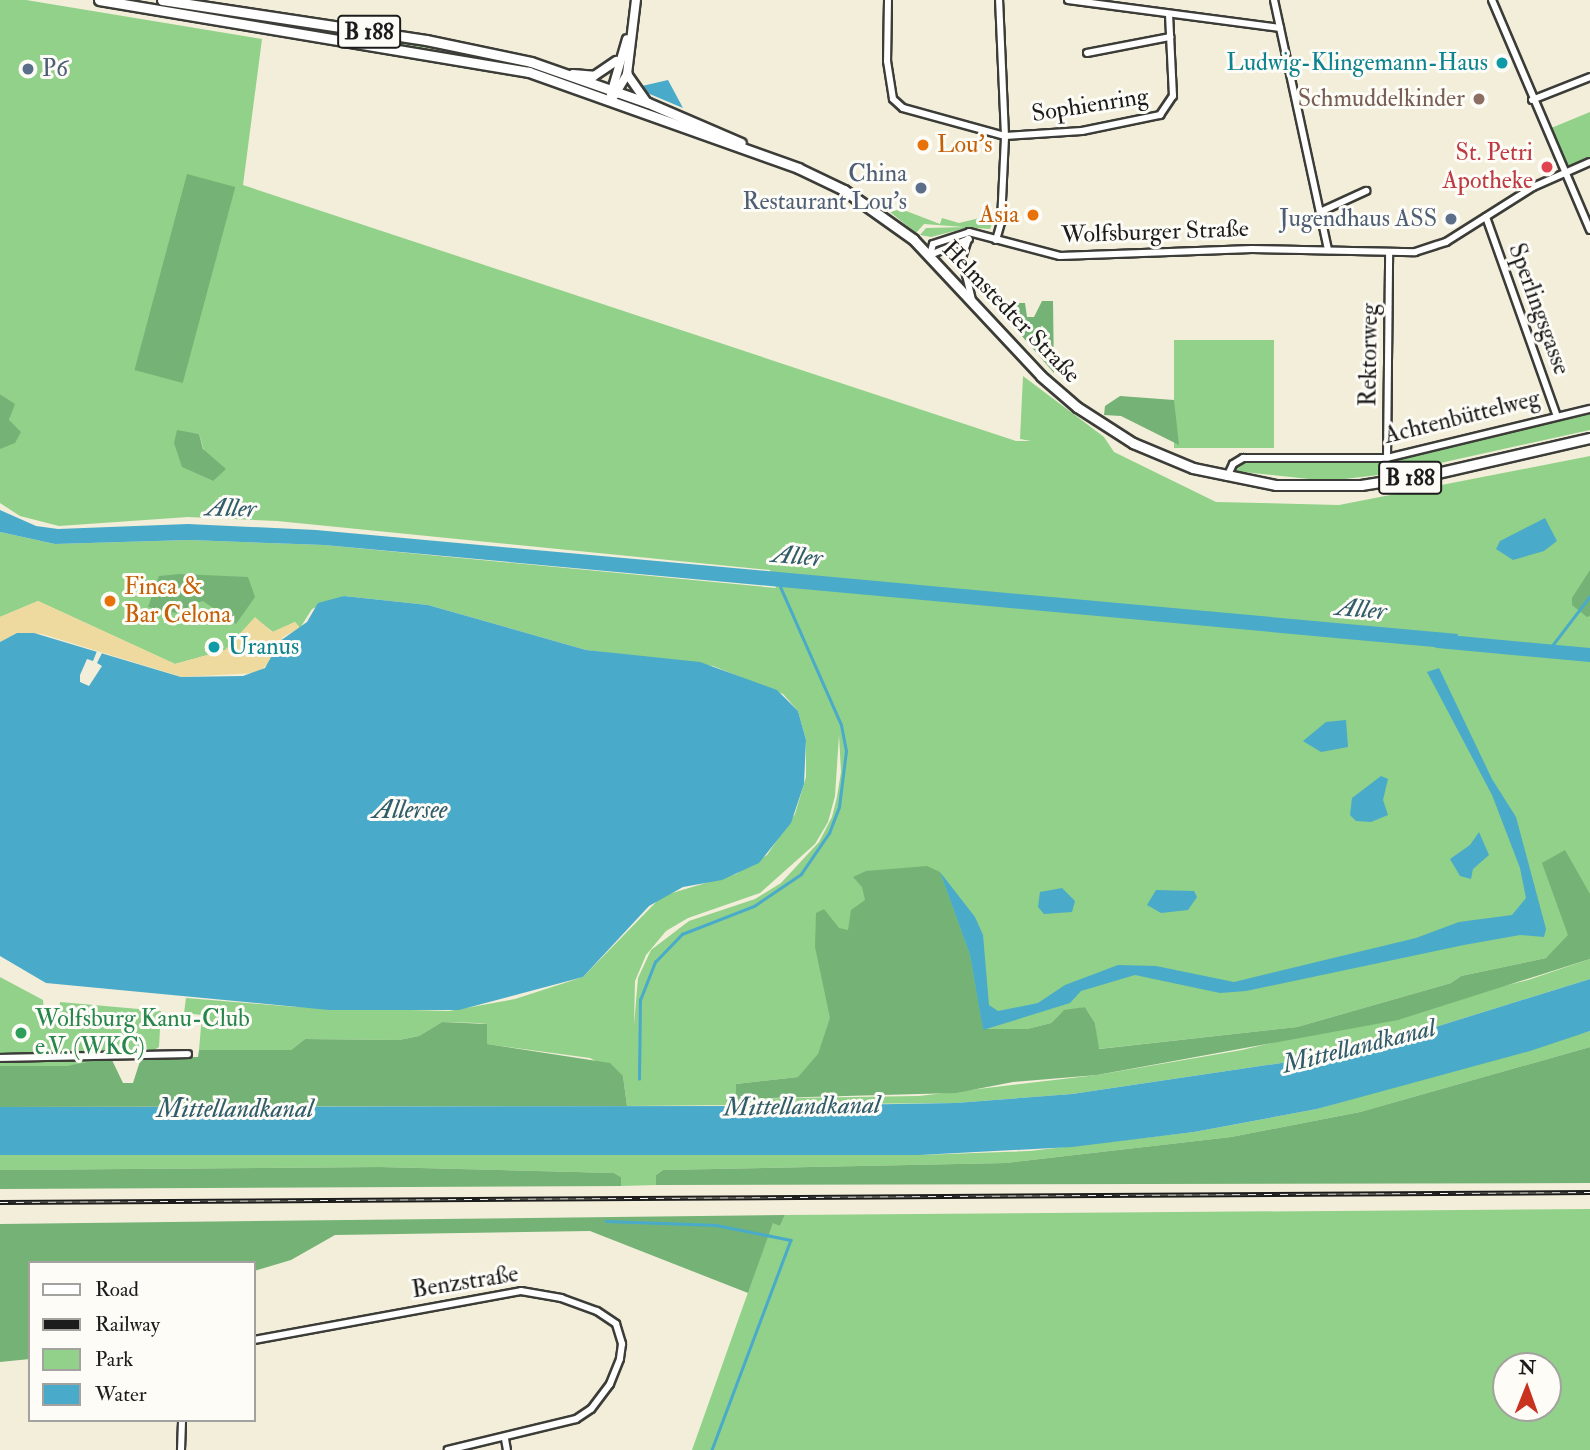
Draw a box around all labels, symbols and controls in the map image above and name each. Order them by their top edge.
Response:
road number: B 188 [336,12,402,52]
place label: Ludwig-Klingemann-Haus [1226,49,1488,77]
place label: P6 [42,55,68,83]
marker: Ludwig-Klingemann-Haus [1494,55,1510,71]
marker: P6 [20,61,36,77]
street label: Sophienring [1030,82,1150,128]
place label: Schmuddelkinder [1298,85,1465,113]
marker: Schmuddelkinder [1471,91,1487,107]
place label: Lou's [937,131,992,159]
marker: Lou's [915,137,931,153]
place label: St. Petri Apotheke [1443,139,1533,195]
marker: St. Petri Apotheke [1539,159,1555,175]
place label: China Restaurant Lou's [742,160,907,216]
marker: China Restaurant Lou's [913,180,929,196]
place label: Asia [979,201,1019,229]
place label: Jugendhaus ASS [1279,205,1437,233]
marker: Asia [1025,207,1041,223]
marker: Jugendhaus ASS [1443,211,1459,227]
street label: Wolfsburger Straße [1061,214,1249,250]
street label: Helmstedter Straße [936,235,1086,389]
street label: Sperlingsgasse [1502,239,1576,379]
street label: Rektorweg [1354,303,1384,407]
street label: Achtenbüttelweg [1381,384,1543,450]
road number: B 188 [1377,458,1443,498]
water label: Aller [205,493,257,525]
water label: Aller [770,539,824,575]
place label: Finca & Bar Celona [124,573,231,629]
water label: Aller [1334,592,1388,628]
marker: Finca & Bar Celona [102,593,118,609]
place label: Uranus [228,633,299,661]
marker: Uranus [206,639,222,655]
water label: Allersee [373,795,447,827]
place label: Wolfsburg Kanu-Club e.V. (WKC) [35,1005,250,1061]
water label: Mittellandkanal [1279,1013,1439,1081]
marker: Wolfsburg Kanu-Club e.V. (WKC) [13,1025,29,1041]
water label: Mittellandkanal [723,1090,881,1124]
water label: Mittellandkanal [157,1094,313,1126]
street label: Benzstraße [410,1259,520,1305]
legend [28,1261,256,1422]
text: Road [95,1276,139,1303]
text: Railway [95,1311,160,1338]
text: Park [95,1346,133,1373]
north arrow [1492,1352,1562,1422]
text: N [1519,1356,1536,1380]
text: Water [95,1381,147,1408]

